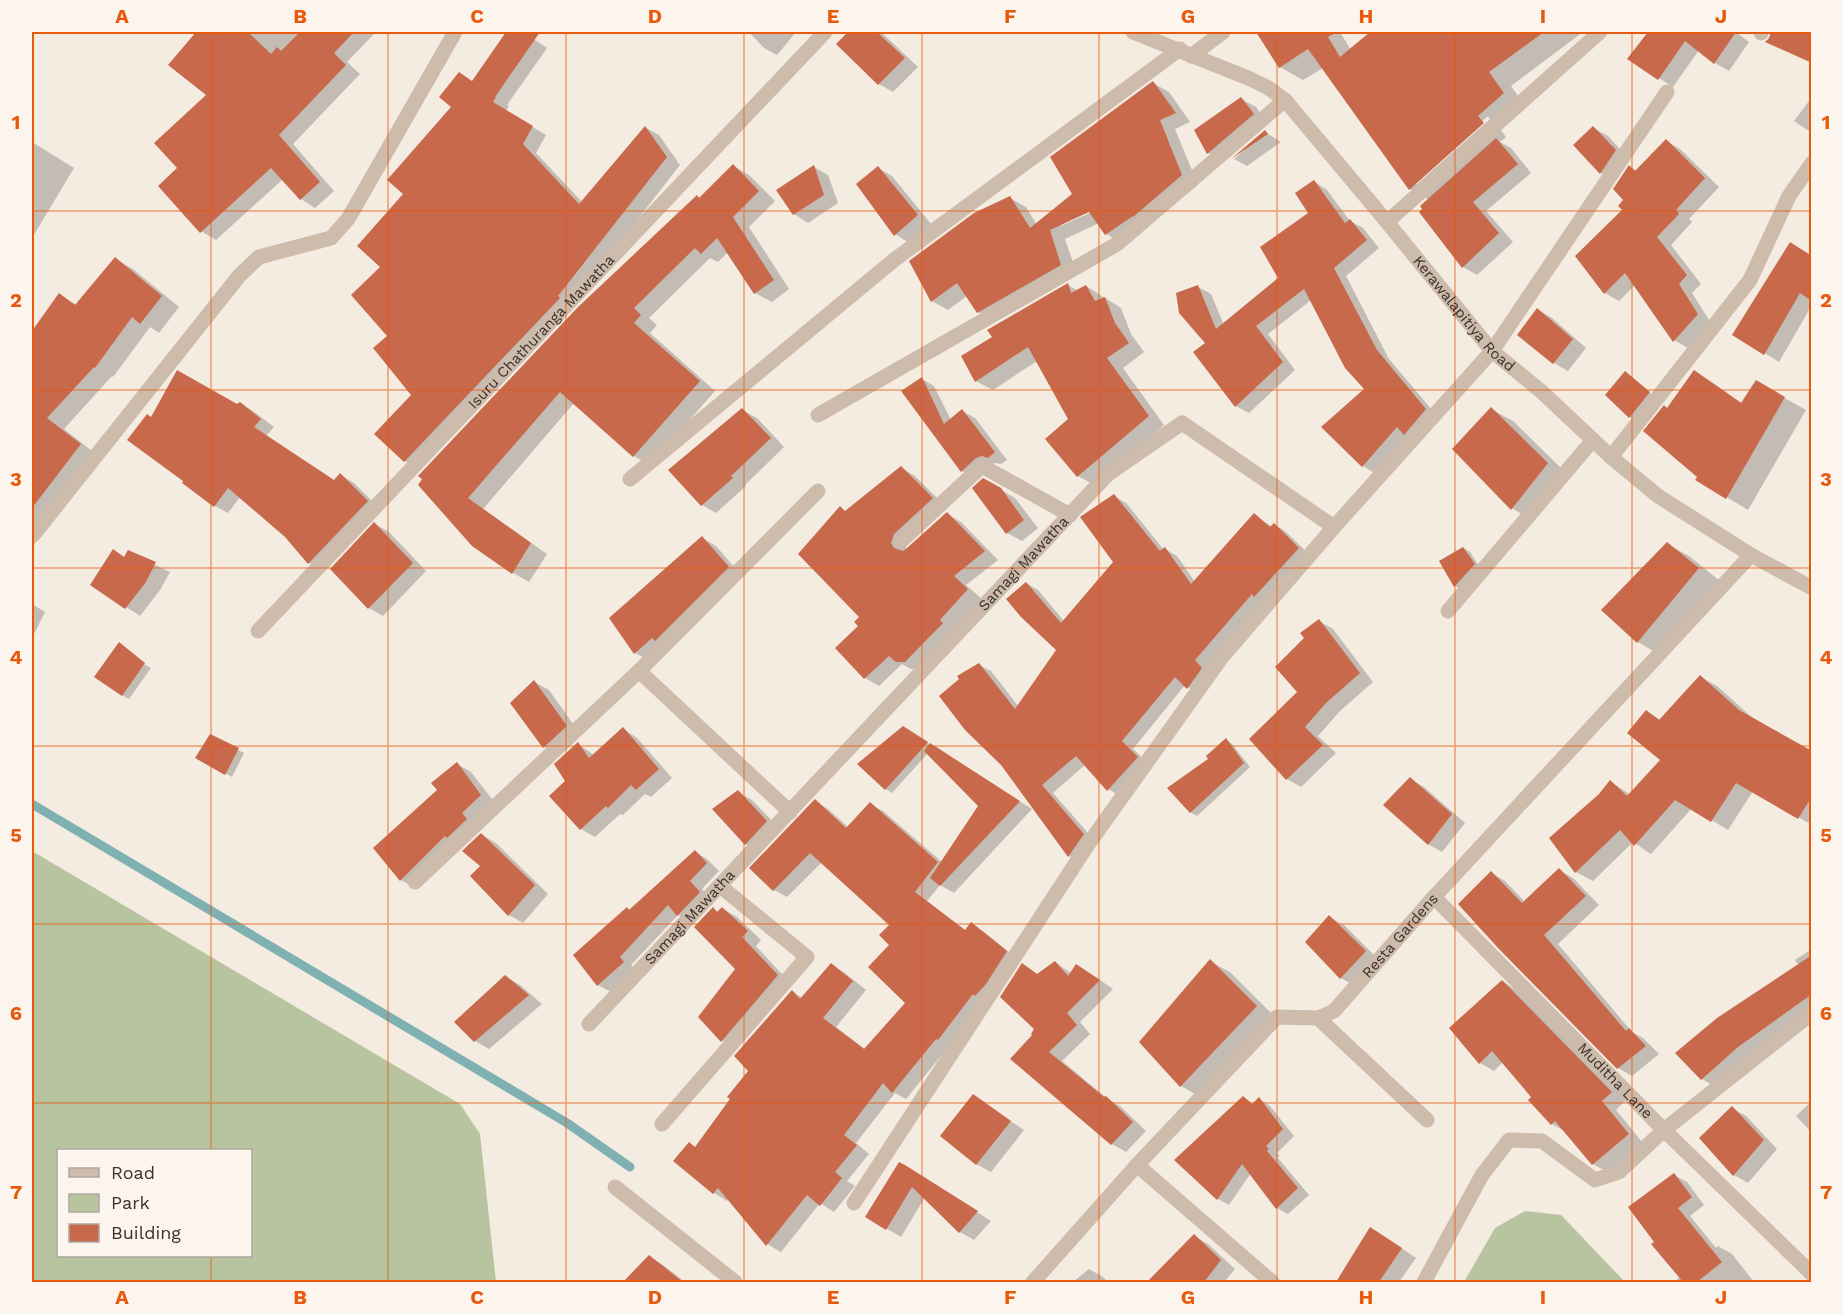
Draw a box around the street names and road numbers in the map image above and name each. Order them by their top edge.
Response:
street label: Isuru Chathuranga Mawatha [464,251,619,413]
street label: Kerawalapitiya Road [1409,252,1519,375]
street label: Samagi Mawatha [974,512,1073,615]
street label: Samagi Mawatha [641,866,739,968]
street label: Resta Gardens [1358,890,1442,982]
street label: Muditha Lane [1574,1039,1657,1122]

